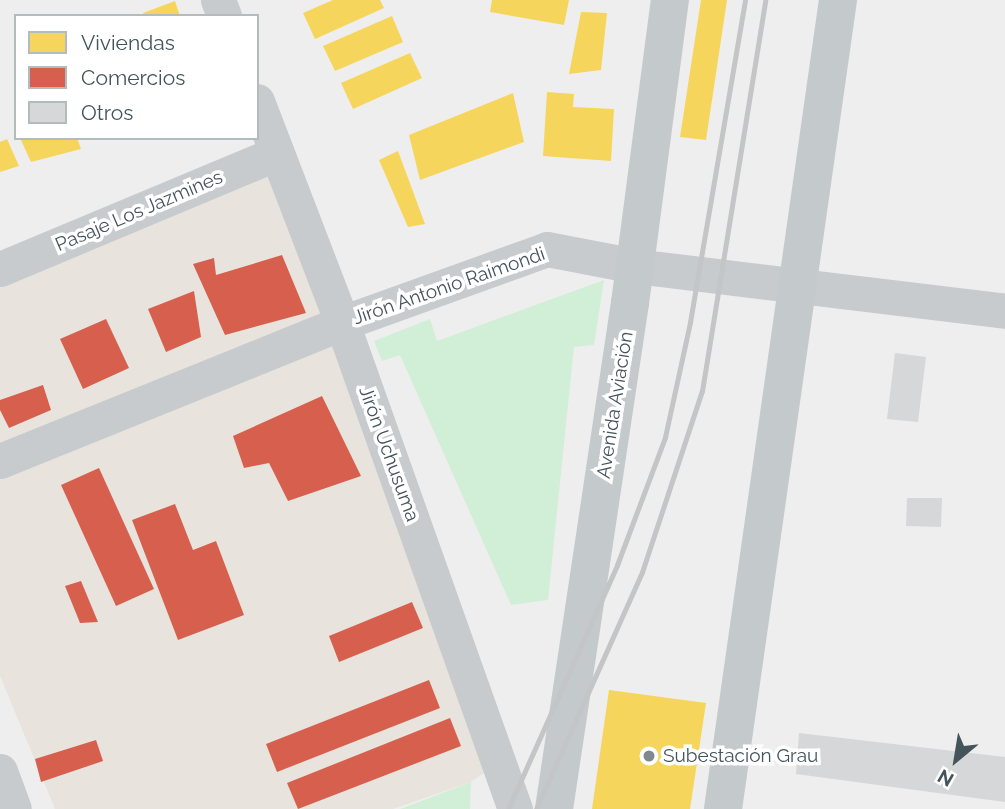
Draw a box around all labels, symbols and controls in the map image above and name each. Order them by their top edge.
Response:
legend [14,14,259,140]
text: Viviendas [81,30,175,55]
text: Comercios [81,65,185,90]
text: Otros [81,100,133,125]
street label: Pasaje Los Jazmines [52,165,226,257]
street label: Jirón Antonio Raimondi [350,242,548,330]
street label: Avenida Aviación [592,330,638,480]
street label: Jirón Uchusuma [354,383,424,525]
north arrow [921,725,991,795]
place label: Subestación Grau [663,745,818,767]
marker: Subestación Grau [641,748,657,764]
text: N [934,765,957,791]

